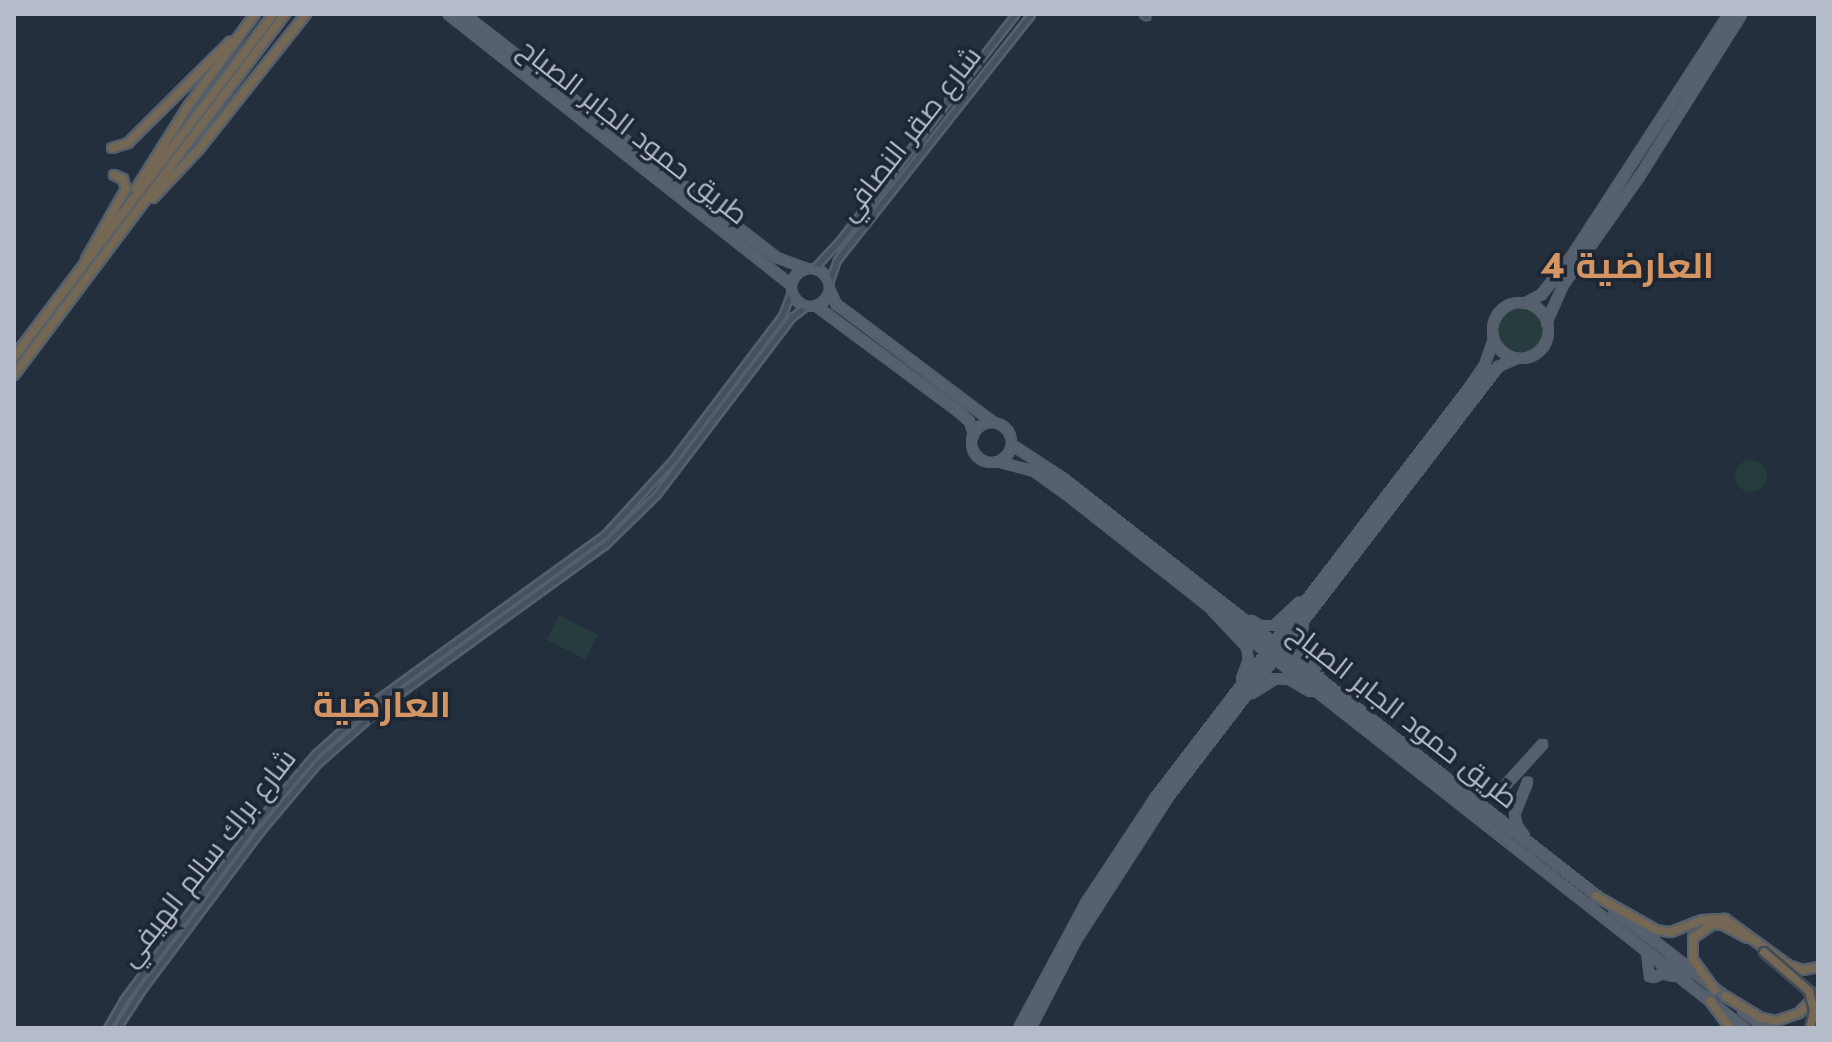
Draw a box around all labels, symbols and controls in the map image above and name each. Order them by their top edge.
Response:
street label: طريق حمود الجابر الصباح [512,32,754,232]
street label: شارع صقر النصافي [831,40,989,228]
district label: العارضية 4 [1540,244,1714,288]
street label: طريق حمود الجابر الصباح [1282,616,1524,816]
district label: العارضية [313,683,451,727]
street label: شارع براك سالم الهيفي [113,742,303,974]

